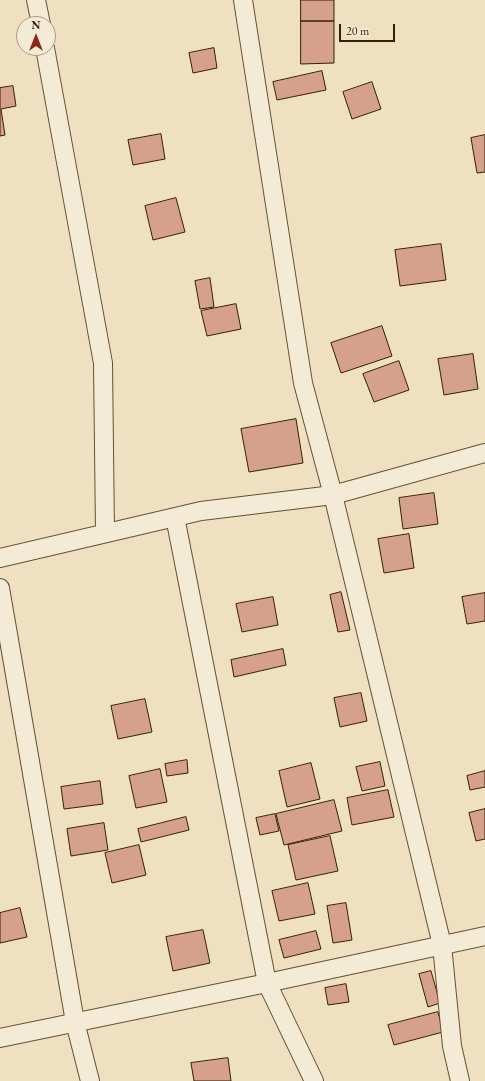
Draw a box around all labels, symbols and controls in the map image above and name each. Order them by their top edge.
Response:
north arrow [16,16,56,56]
scale bar [341,16,397,42]
text: N [32,18,40,32]
text: 20 m [346,23,369,39]

